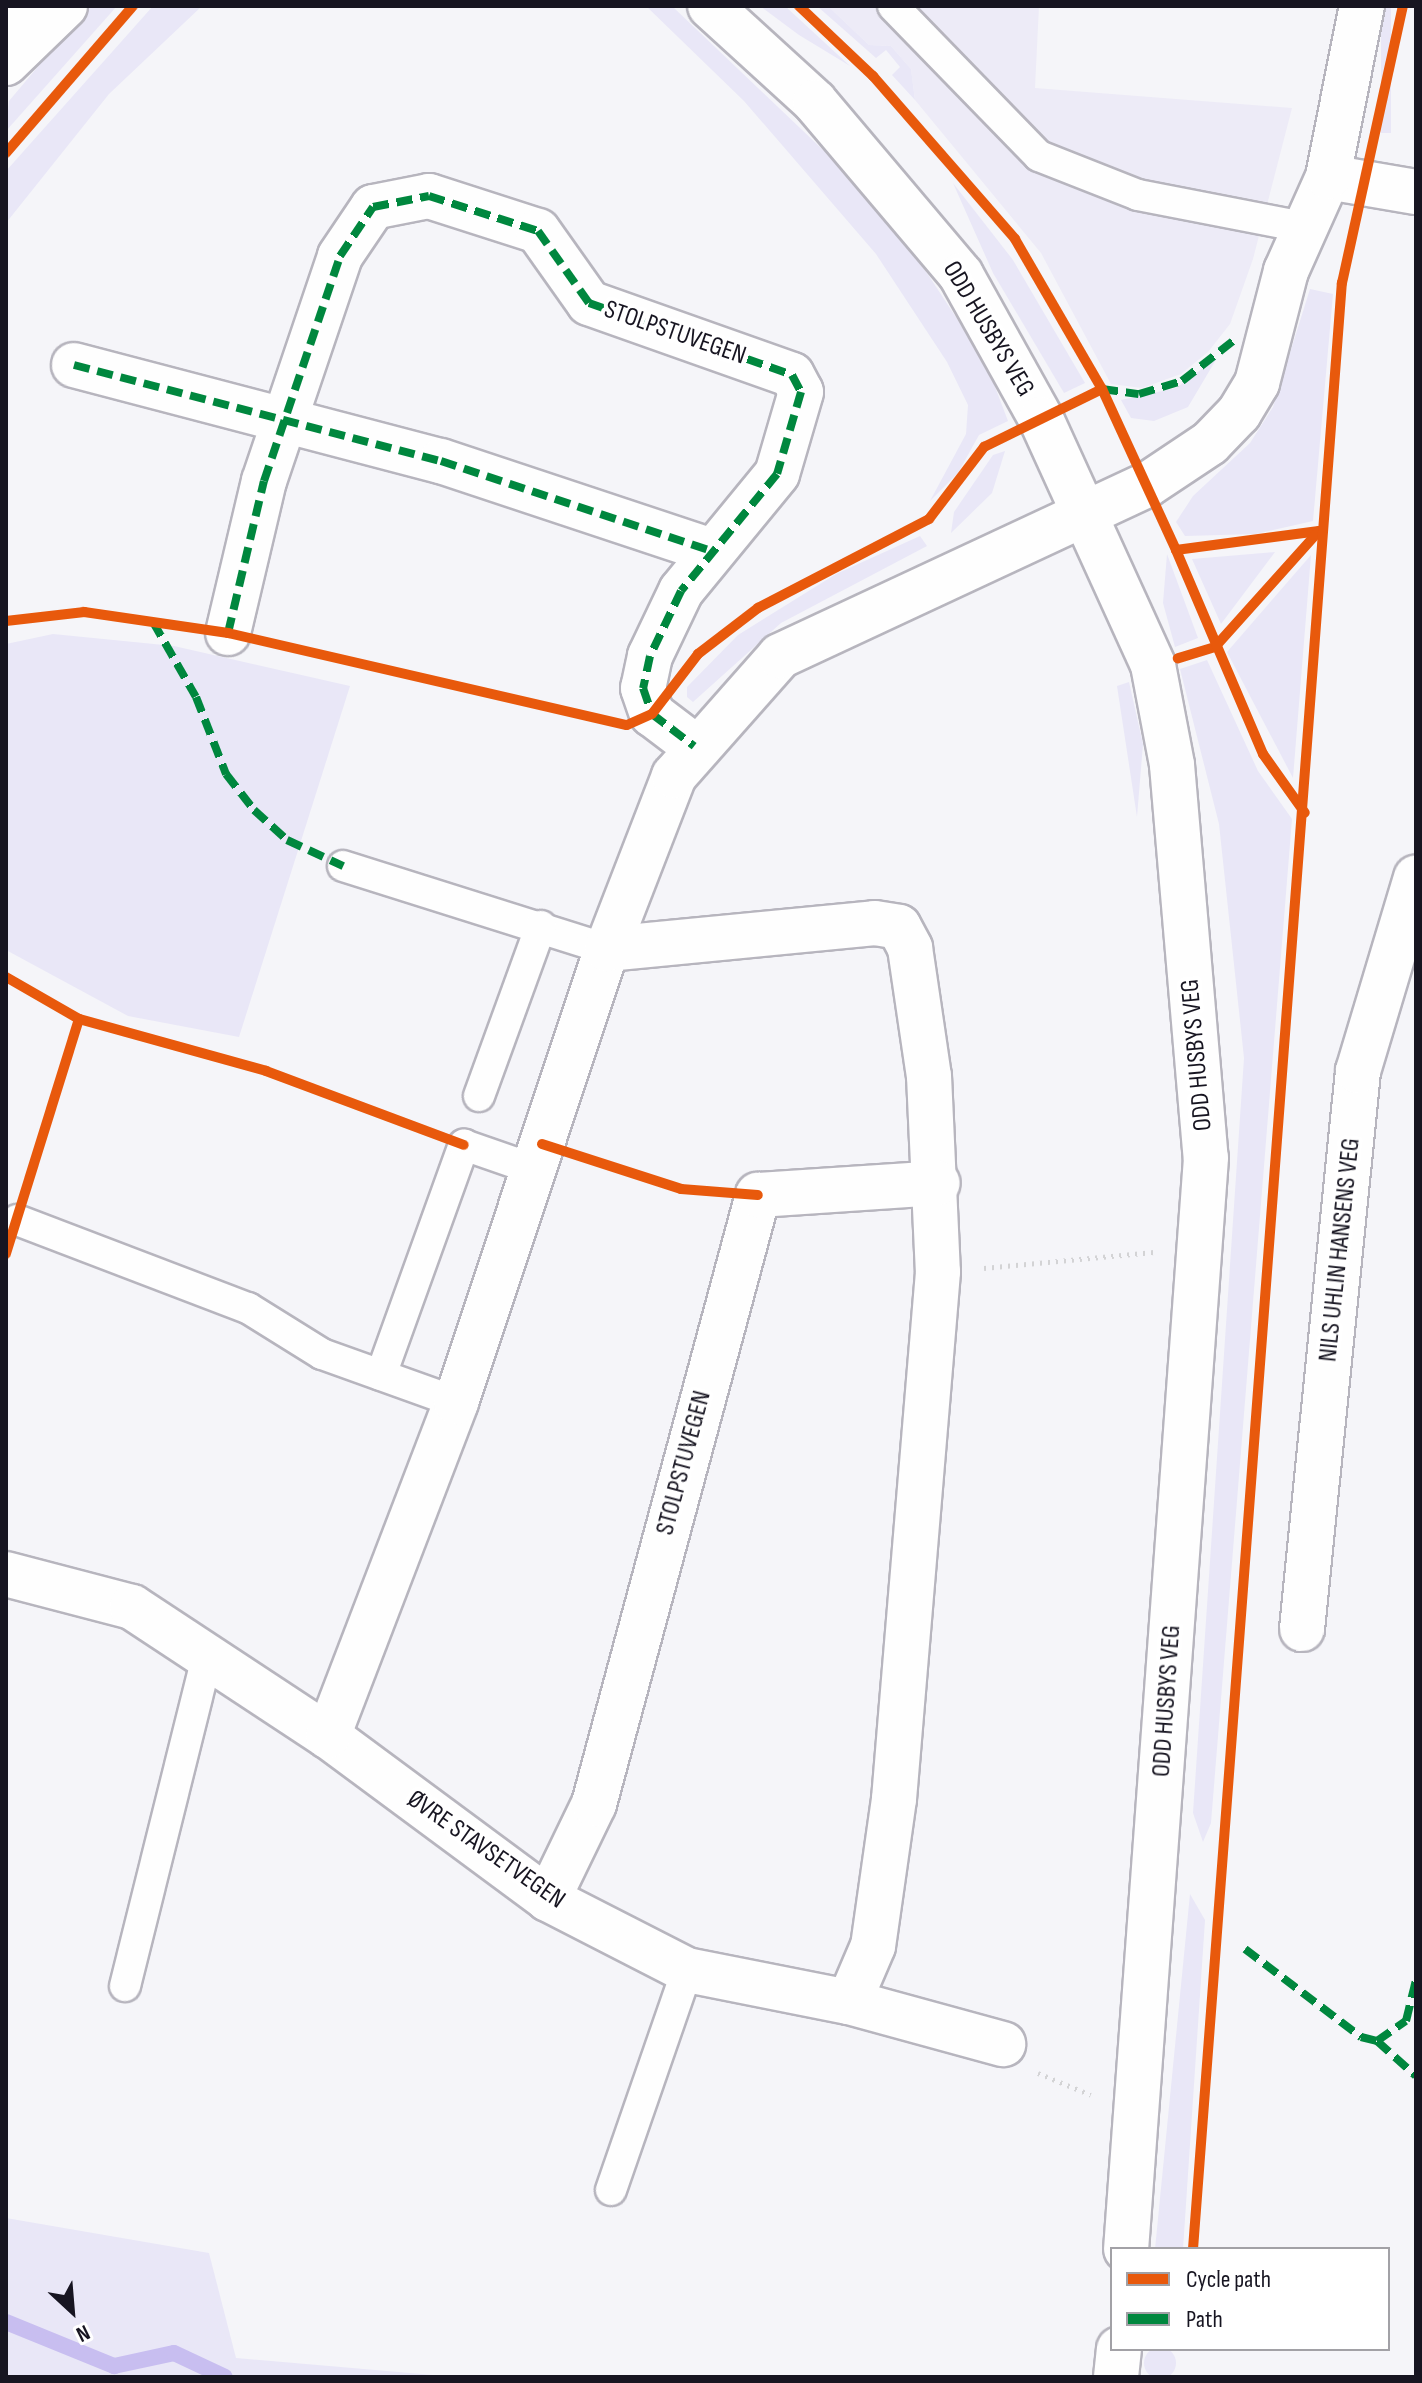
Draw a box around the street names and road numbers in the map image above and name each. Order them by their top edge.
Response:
street label: ODD HUSBYS VEG [935,256,1041,402]
street label: STOLPSTUVEGEN [600,294,750,372]
street label: ODD HUSBYS VEG [1175,978,1219,1132]
street label: NILS UHLIN HANSENS VEG [1313,1137,1367,1363]
street label: STOLPSTUVEGEN [650,1388,718,1538]
street label: ODD HUSBYS VEG [1146,1624,1188,1778]
street label: ØVRE STAVSETVEGEN [401,1784,571,1916]

